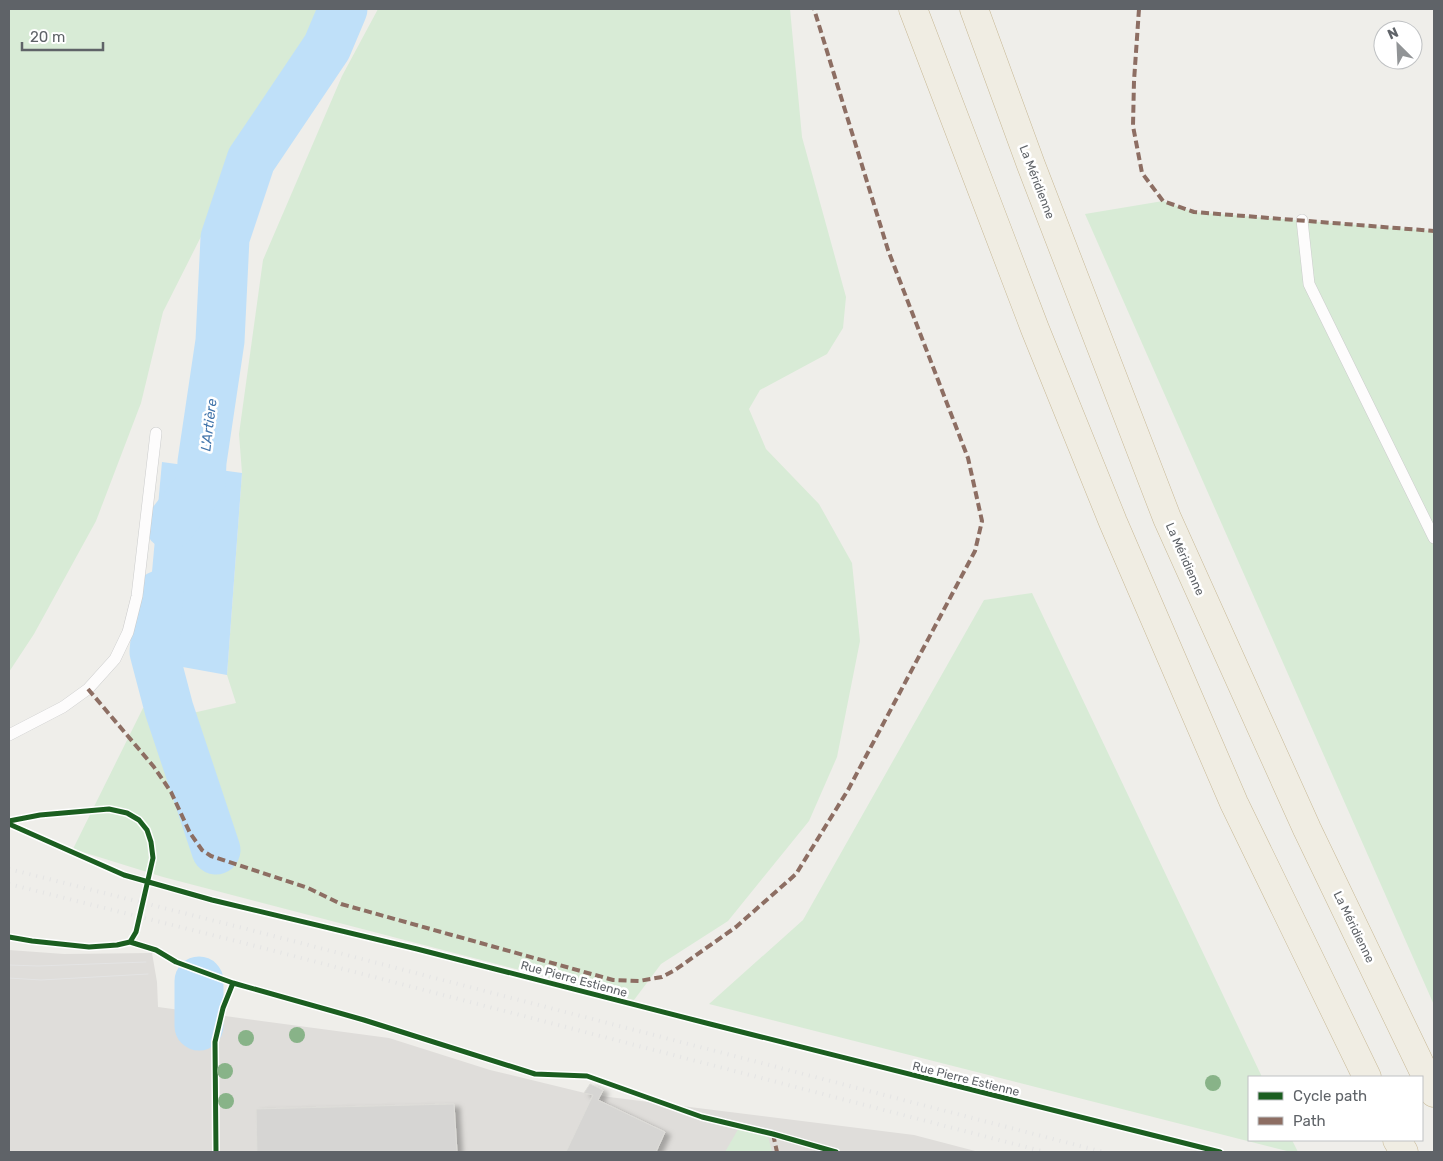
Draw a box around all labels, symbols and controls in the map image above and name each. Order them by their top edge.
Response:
scale bar [22,20,104,52]
north arrow [1373,20,1423,70]
text: N [1385,24,1401,43]
text: 20 m [30,28,65,46]
street label: La Méridienne [1016,143,1058,221]
water label: L'Artière [197,398,221,452]
street label: La Méridienne [1163,520,1207,598]
street label: La Méridienne [1331,889,1378,965]
street label: Rue Pierre Estienne [519,958,629,1000]
street label: Rue Pierre Estienne [911,1059,1021,1099]
legend [1248,1076,1423,1141]
text: Cycle path [1293,1087,1367,1105]
text: Path [1293,1112,1326,1130]

